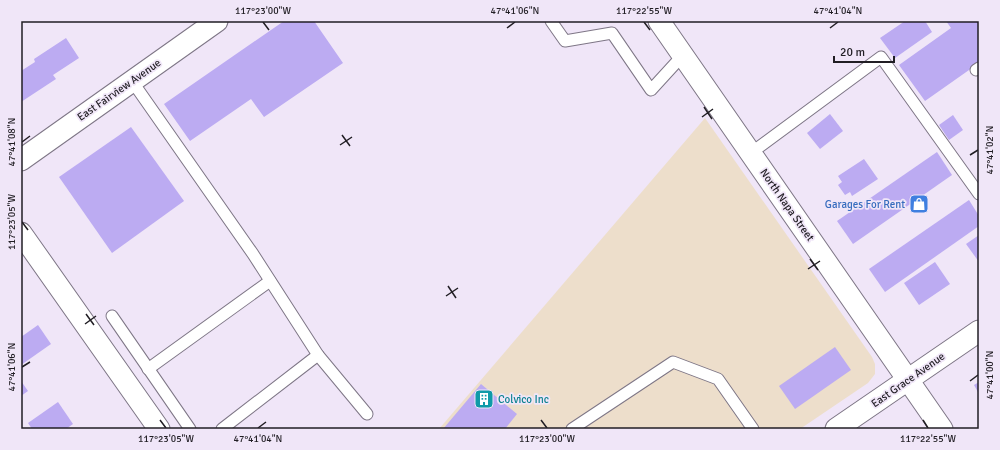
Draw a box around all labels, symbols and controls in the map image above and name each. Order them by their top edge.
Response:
text: 117°23'00"W [235,5,291,17]
text: 47°41'06"N [491,5,539,17]
text: 117°22'55"W [616,5,672,17]
text: 47°41'04"N [814,5,862,17]
scale bar [834,38,894,64]
text: 20 m [840,45,865,60]
street label: East Fairview Avenue [75,56,163,124]
text: 47°41'08"N [6,118,18,166]
text: 47°41'02"N [984,126,996,174]
street label: North Napa Street [757,166,817,244]
shop icon: Garages For Rent [908,193,930,215]
text: 117°23'05"W [6,194,18,250]
place label: Garages For Rent [825,198,905,211]
text: 47°41'06"N [6,343,18,391]
street label: East Grace Avenue [869,350,947,410]
text: 47°41'00"N [984,351,996,399]
building icon: Colvico Inc [473,388,495,410]
place label: Colvico Inc [498,393,549,406]
text: 117°23'05"W [138,433,194,445]
text: 47°41'04"N [234,433,282,445]
text: 117°23'00"W [519,433,575,445]
text: 117°22'55"W [900,433,956,445]

